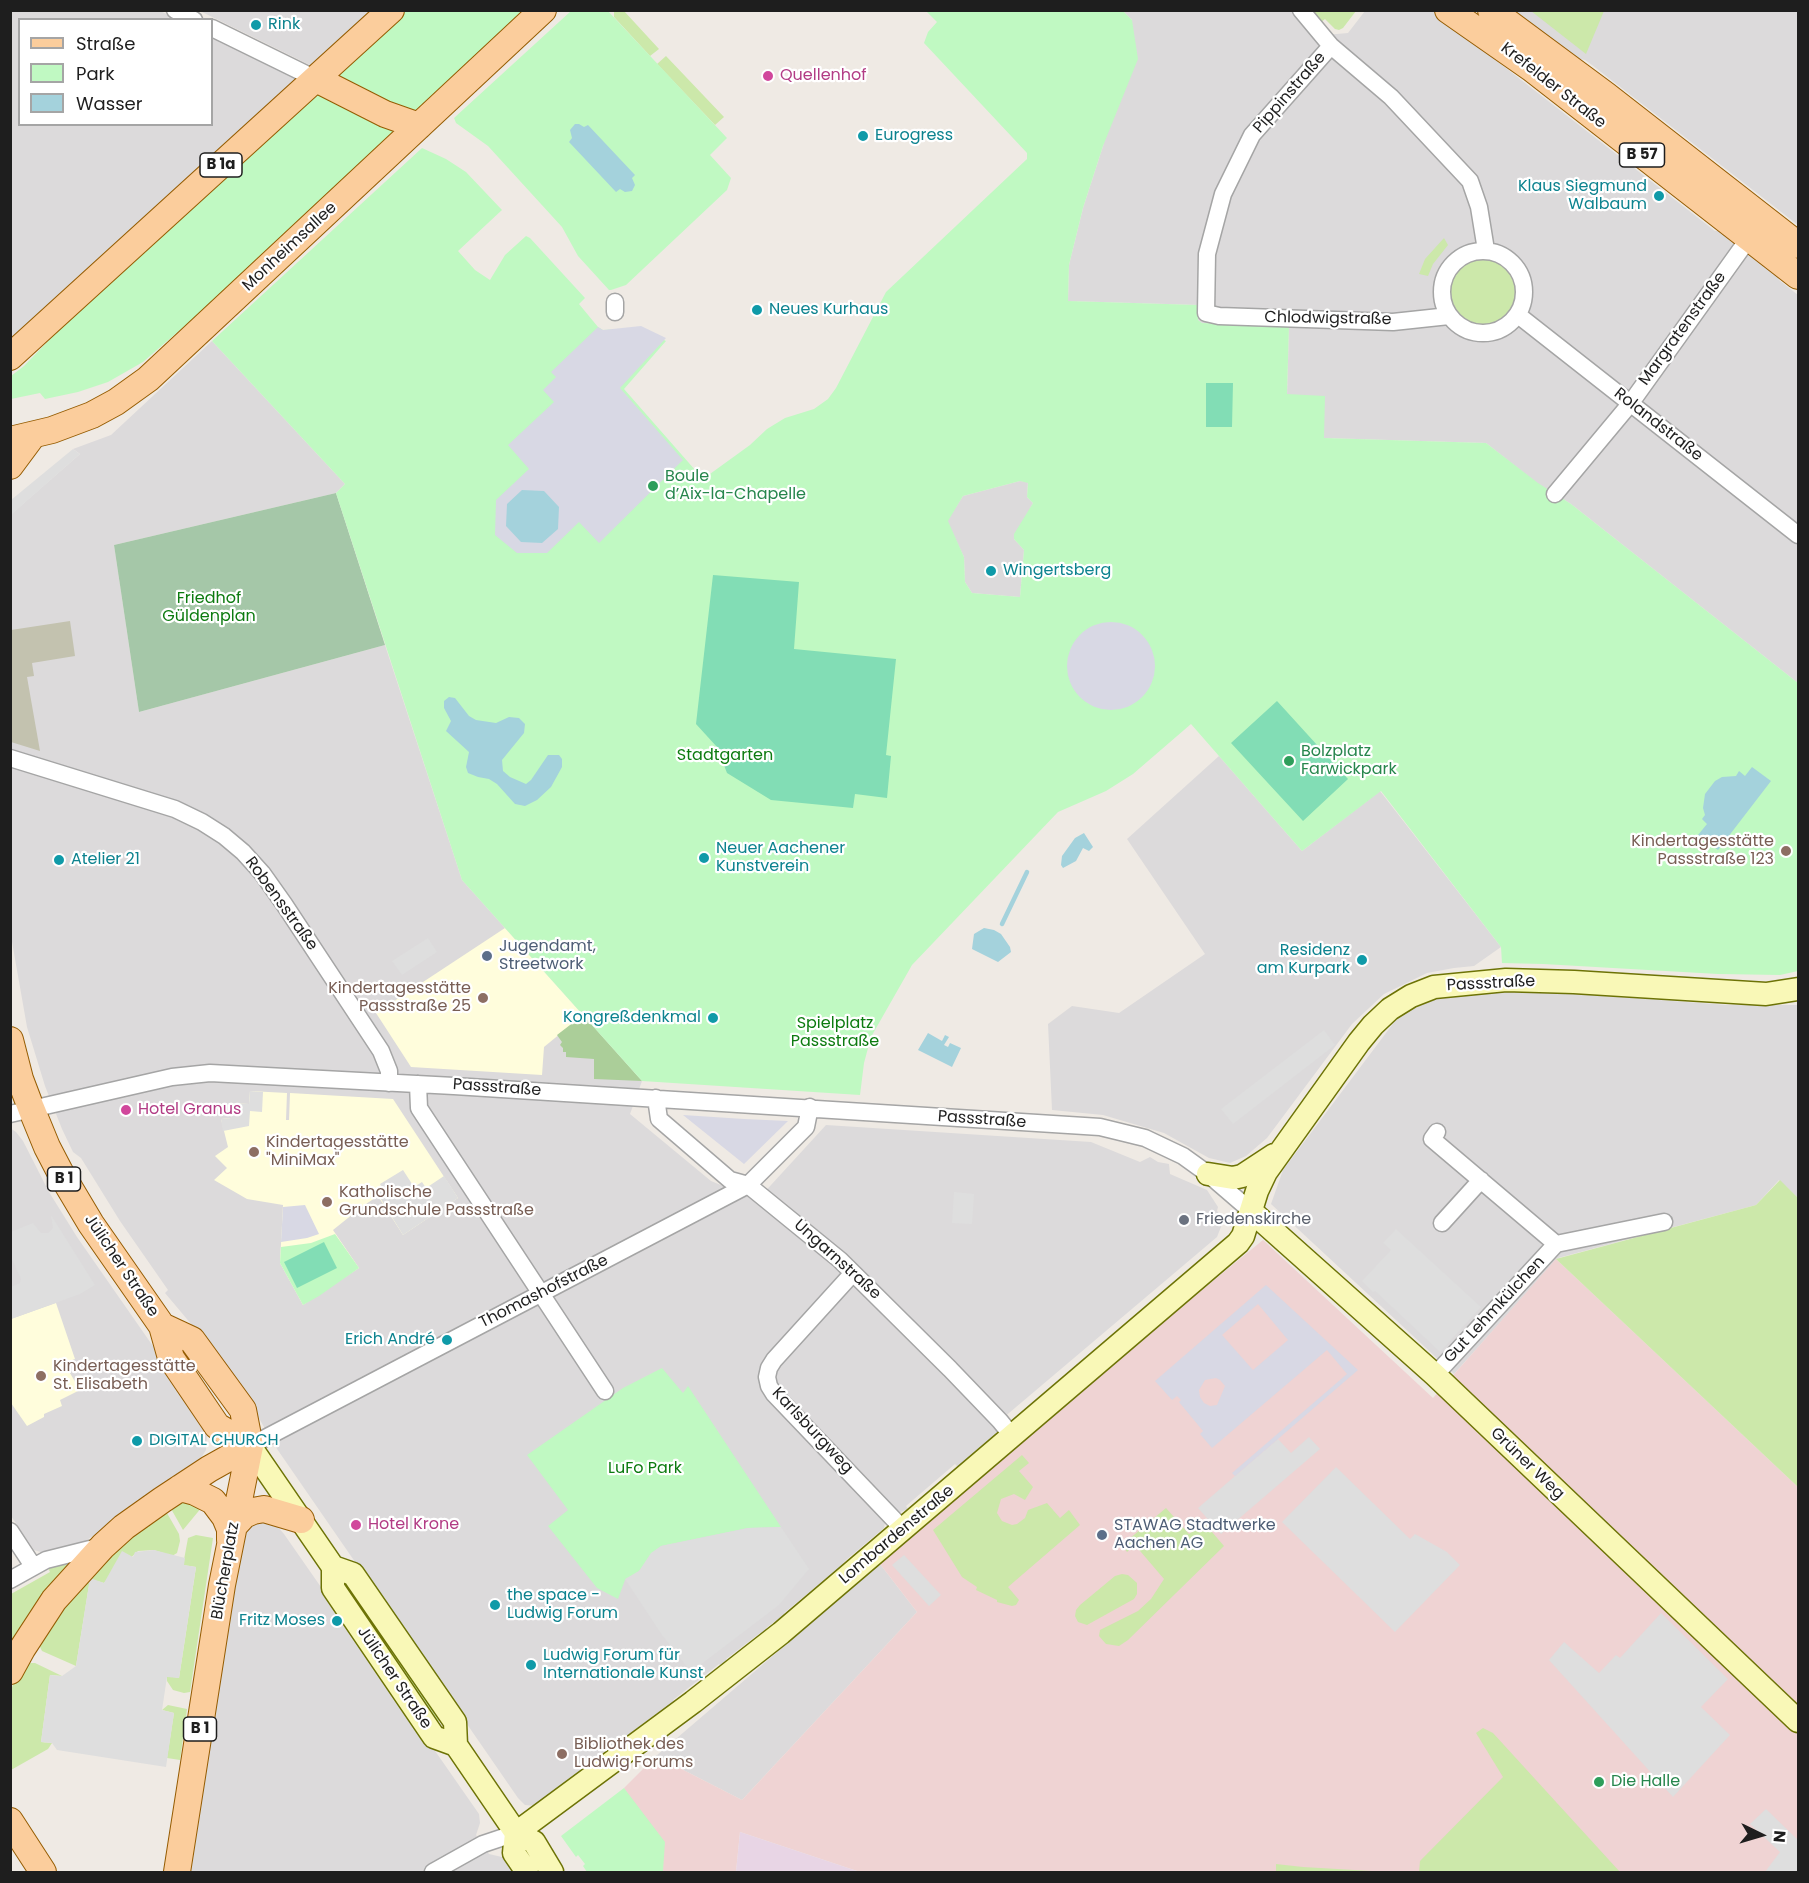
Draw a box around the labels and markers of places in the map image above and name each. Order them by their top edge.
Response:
place label: Rink [268,15,300,35]
marker: Rink [249,18,263,32]
place label: Quellenhof [780,66,867,86]
marker: Quellenhof [761,69,775,83]
place label: Eurogress [875,126,953,146]
marker: Eurogress [856,129,870,143]
place label: Klaus Siegmund Walbaum [1518,177,1647,215]
marker: Klaus Siegmund Walbaum [1652,189,1666,203]
place label: Neues Kurhaus [769,300,888,320]
marker: Neues Kurhaus [750,303,764,317]
place label: Boule d’Aix-la-Chapelle [665,467,806,505]
marker: Boule d’Aix-la-Chapelle [646,479,660,493]
place label: Wingertsberg [1003,561,1111,581]
marker: Wingertsberg [984,564,998,578]
place label: Bolzplatz Farwickpark [1301,742,1397,780]
marker: Bolzplatz Farwickpark [1282,754,1296,768]
place label: Kindertagesstätte Passstraße 123 [1631,832,1774,870]
place label: Neuer Aachener Kunstverein [716,839,845,877]
marker: Kindertagesstätte Passstraße 123 [1779,844,1793,858]
place label: Atelier 21 [71,850,140,870]
marker: Neuer Aachener Kunstverein [697,851,711,865]
marker: Atelier 21 [52,853,66,867]
place label: Jugendamt, Streetwork [499,937,596,975]
place label: Residenz am Kurpark [1257,941,1350,979]
marker: Jugendamt, Streetwork [480,949,494,963]
marker: Residenz am Kurpark [1355,953,1369,967]
place label: Kindertagesstätte Passstraße 25 [328,979,471,1017]
marker: Kindertagesstätte Passstraße 25 [476,991,490,1005]
place label: Kongreßdenkmal [563,1008,701,1028]
marker: Kongreßdenkmal [706,1011,720,1025]
place label: Hotel Granus [138,1100,241,1120]
marker: Hotel Granus [119,1103,133,1117]
place label: Kindertagesstätte "MiniMax" [266,1133,409,1171]
marker: Kindertagesstätte "MiniMax" [247,1145,261,1159]
place label: Katholische Grundschule Passstraße [339,1183,534,1221]
marker: Katholische Grundschule Passstraße [320,1195,334,1209]
place label: Friedenskirche [1196,1210,1311,1230]
marker: Friedenskirche [1177,1213,1191,1227]
place label: Erich André [345,1330,435,1350]
marker: Erich André [440,1333,454,1347]
place label: Kindertagesstätte St. Elisabeth [53,1357,196,1395]
marker: Kindertagesstätte St. Elisabeth [34,1369,48,1383]
place label: DIGITAL CHURCH [149,1431,279,1451]
marker: DIGITAL CHURCH [130,1434,144,1448]
place label: Hotel Krone [368,1515,459,1535]
place label: STAWAG Stadtwerke Aachen AG [1114,1516,1276,1554]
marker: Hotel Krone [349,1518,363,1532]
marker: STAWAG Stadtwerke Aachen AG [1095,1528,1109,1542]
place label: the space - Ludwig Forum [507,1586,618,1624]
marker: the space - Ludwig Forum [488,1598,502,1612]
place label: Fritz Moses [239,1611,325,1631]
marker: Fritz Moses [330,1614,344,1628]
place label: Ludwig Forum für Internationale Kunst [543,1646,703,1684]
marker: Ludwig Forum für Internationale Kunst [524,1658,538,1672]
place label: Bibliothek des Ludwig Forums [574,1735,693,1773]
marker: Bibliothek des Ludwig Forums [555,1747,569,1761]
place label: Die Halle [1611,1772,1680,1792]
marker: Die Halle [1592,1775,1606,1789]

